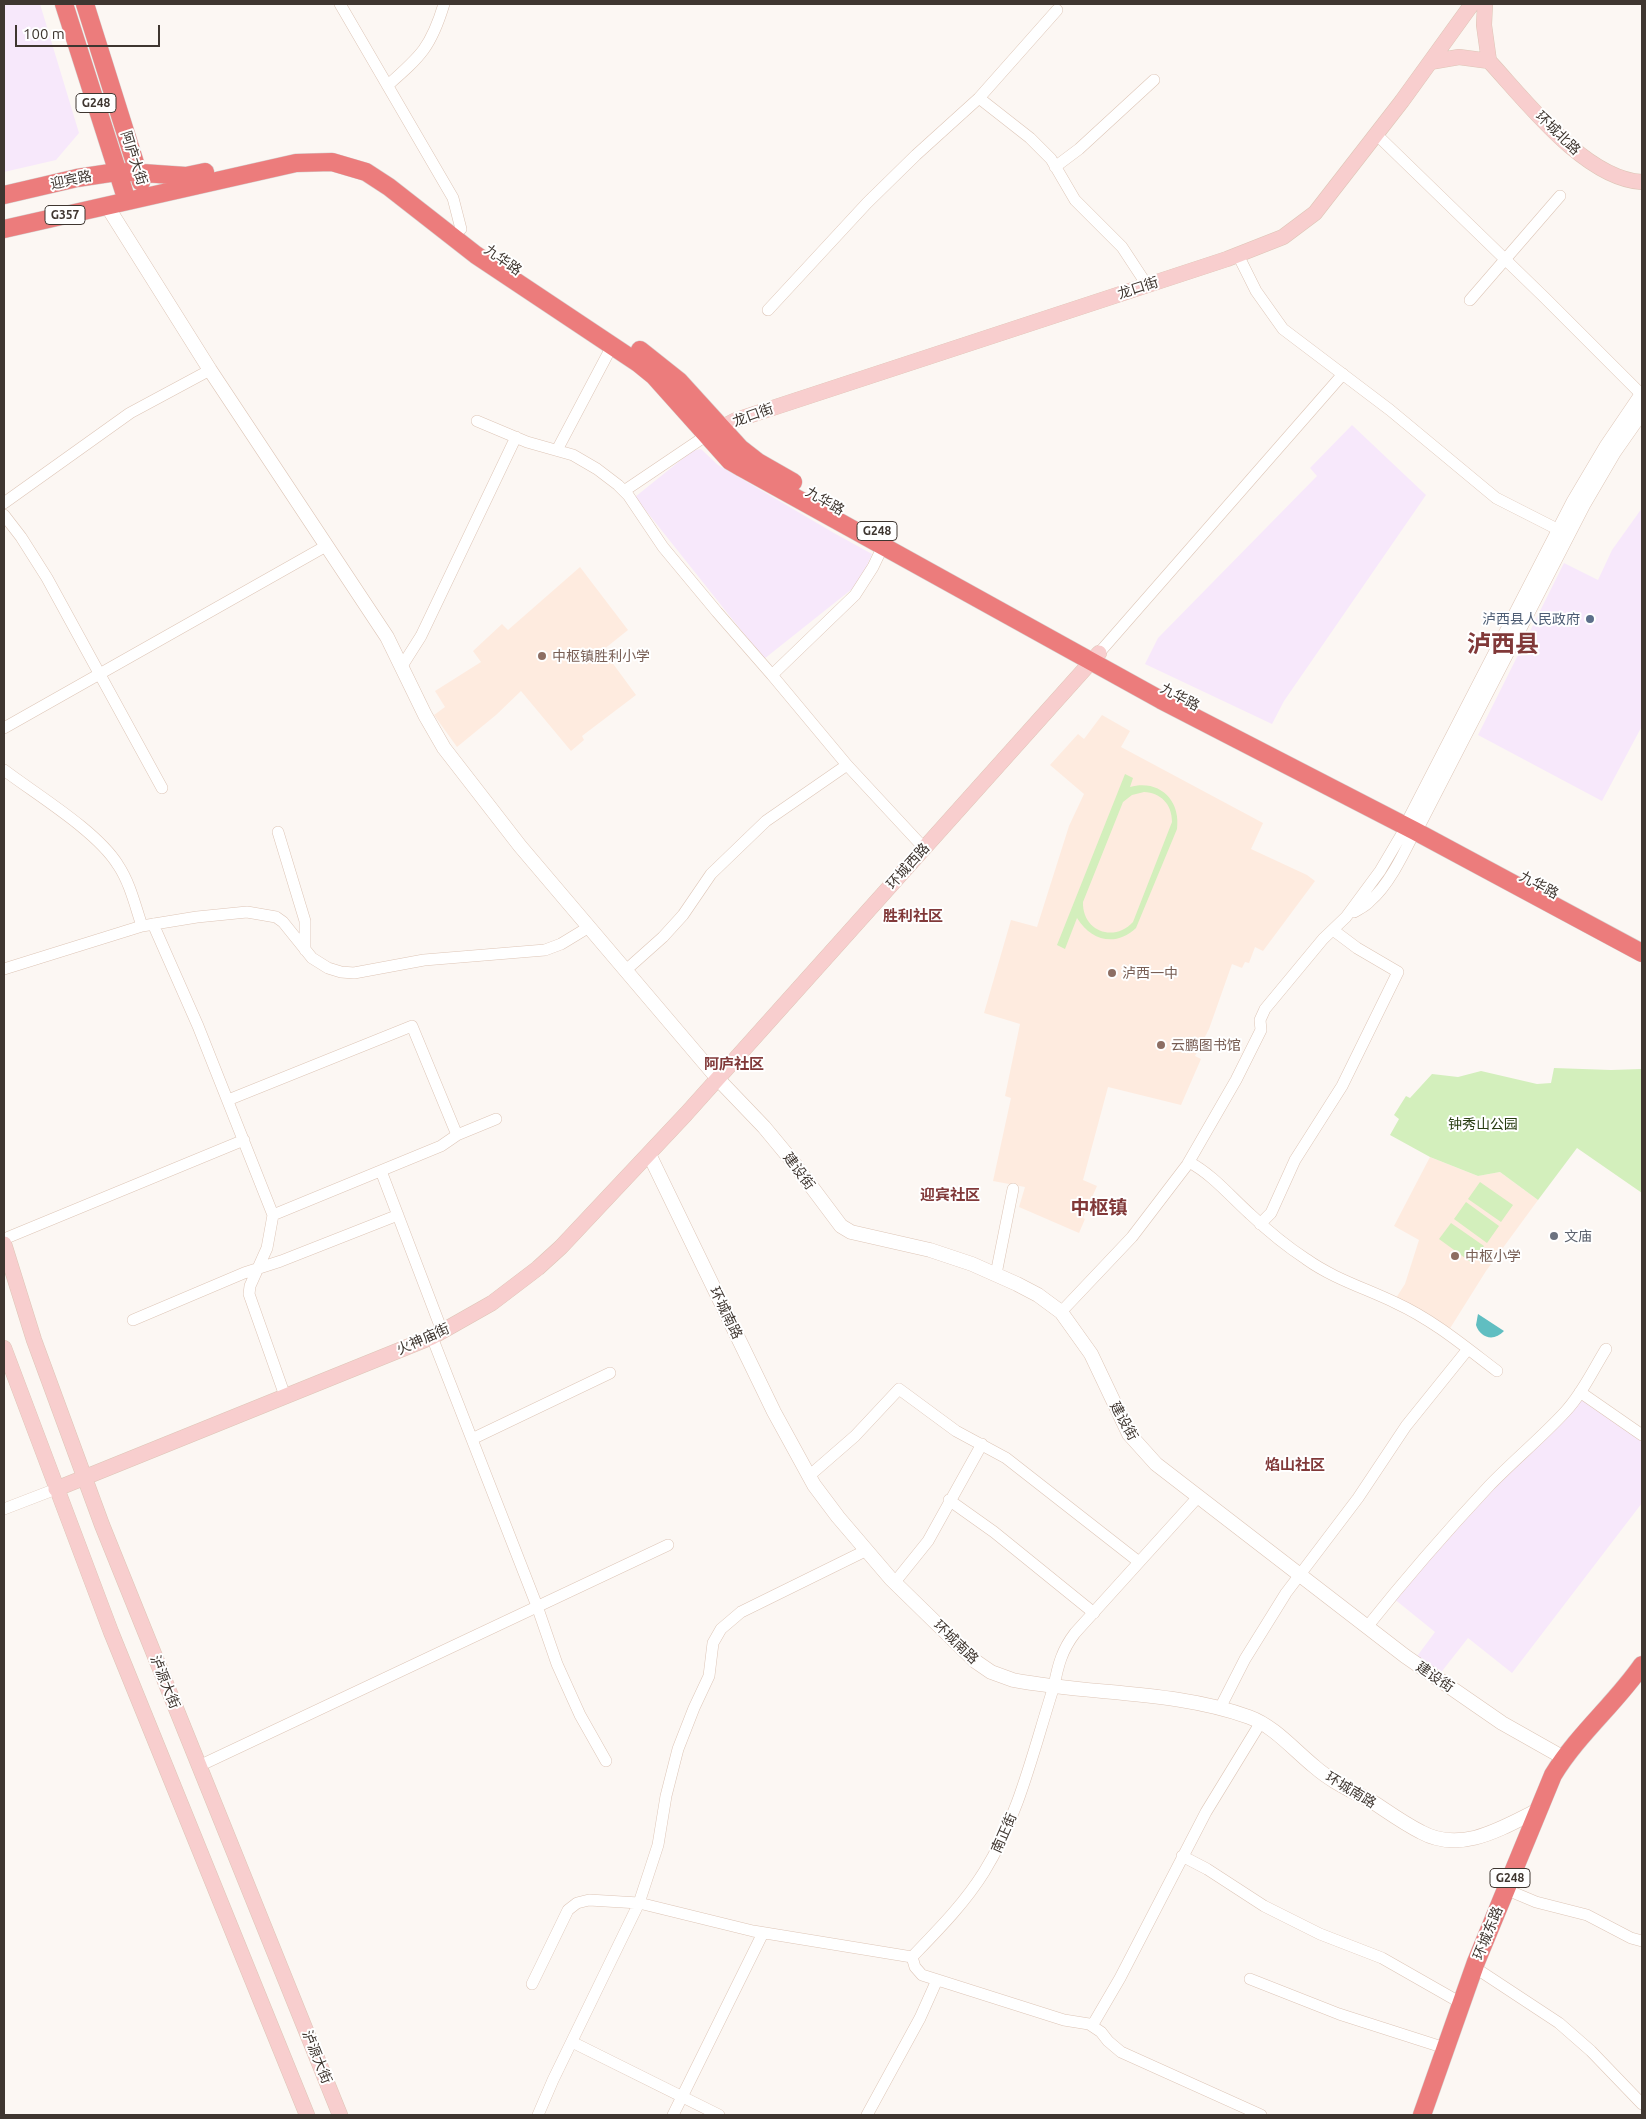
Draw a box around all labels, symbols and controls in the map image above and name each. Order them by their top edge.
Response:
scale bar [18,15,162,47]
text: 100 m [23,25,65,42]
road number: G248 [76,94,116,112]
street label: 环城北路 [1532,108,1584,158]
street label: 阿庐大街 [117,129,151,187]
street label: 迎宾路 [49,167,93,193]
road number: G357 [45,206,85,224]
street label: 九华路 [481,241,525,279]
street label: 龙口街 [1115,274,1161,302]
street label: 龙口街 [730,400,776,430]
street label: 九华路 [803,483,847,519]
road number: G248 [857,522,897,540]
place label: 泸西县人民政府 [1482,611,1580,627]
marker: 泸西县人民政府 [1584,613,1596,625]
district label: 泸西县 [1467,630,1539,658]
place label: 中枢镇胜利小学 [552,648,650,664]
marker: 中枢镇胜利小学 [536,650,548,662]
street label: 九华路 [1158,680,1202,714]
street label: 环城西路 [883,840,933,892]
street label: 九华路 [1517,868,1561,902]
district label: 胜利社区 [883,907,943,925]
place label: 泸西一中 [1122,965,1178,981]
marker: 泸西一中 [1106,967,1118,979]
place label: 云鹏图书馆 [1171,1037,1241,1053]
marker: 云鹏图书馆 [1155,1039,1167,1051]
district label: 阿庐社区 [704,1055,764,1073]
park label: 钟秀山公园 [1448,1116,1518,1132]
street label: 建设街 [780,1149,818,1193]
district label: 迎宾社区 [920,1186,980,1204]
district label: 中枢镇 [1071,1197,1127,1219]
place label: 文庙 [1564,1228,1592,1244]
marker: 文庙 [1548,1230,1560,1242]
place label: 中枢小学 [1465,1248,1521,1264]
marker: 中枢小学 [1449,1250,1461,1262]
street label: 环城南路 [706,1284,746,1342]
street label: 火神庙街 [394,1320,452,1358]
street label: 建设街 [1106,1399,1142,1443]
district label: 焰山社区 [1265,1456,1325,1474]
street label: 环城南路 [930,1617,982,1667]
street label: 泸源大街 [147,1653,183,1711]
street label: 建设街 [1413,1658,1457,1696]
street label: 环城南路 [1323,1768,1379,1812]
street label: 南正街 [988,1810,1020,1856]
road number: G248 [1490,1869,1530,1888]
street label: 环城东路 [1470,1904,1506,1962]
street label: 泸源大街 [299,2028,335,2086]

